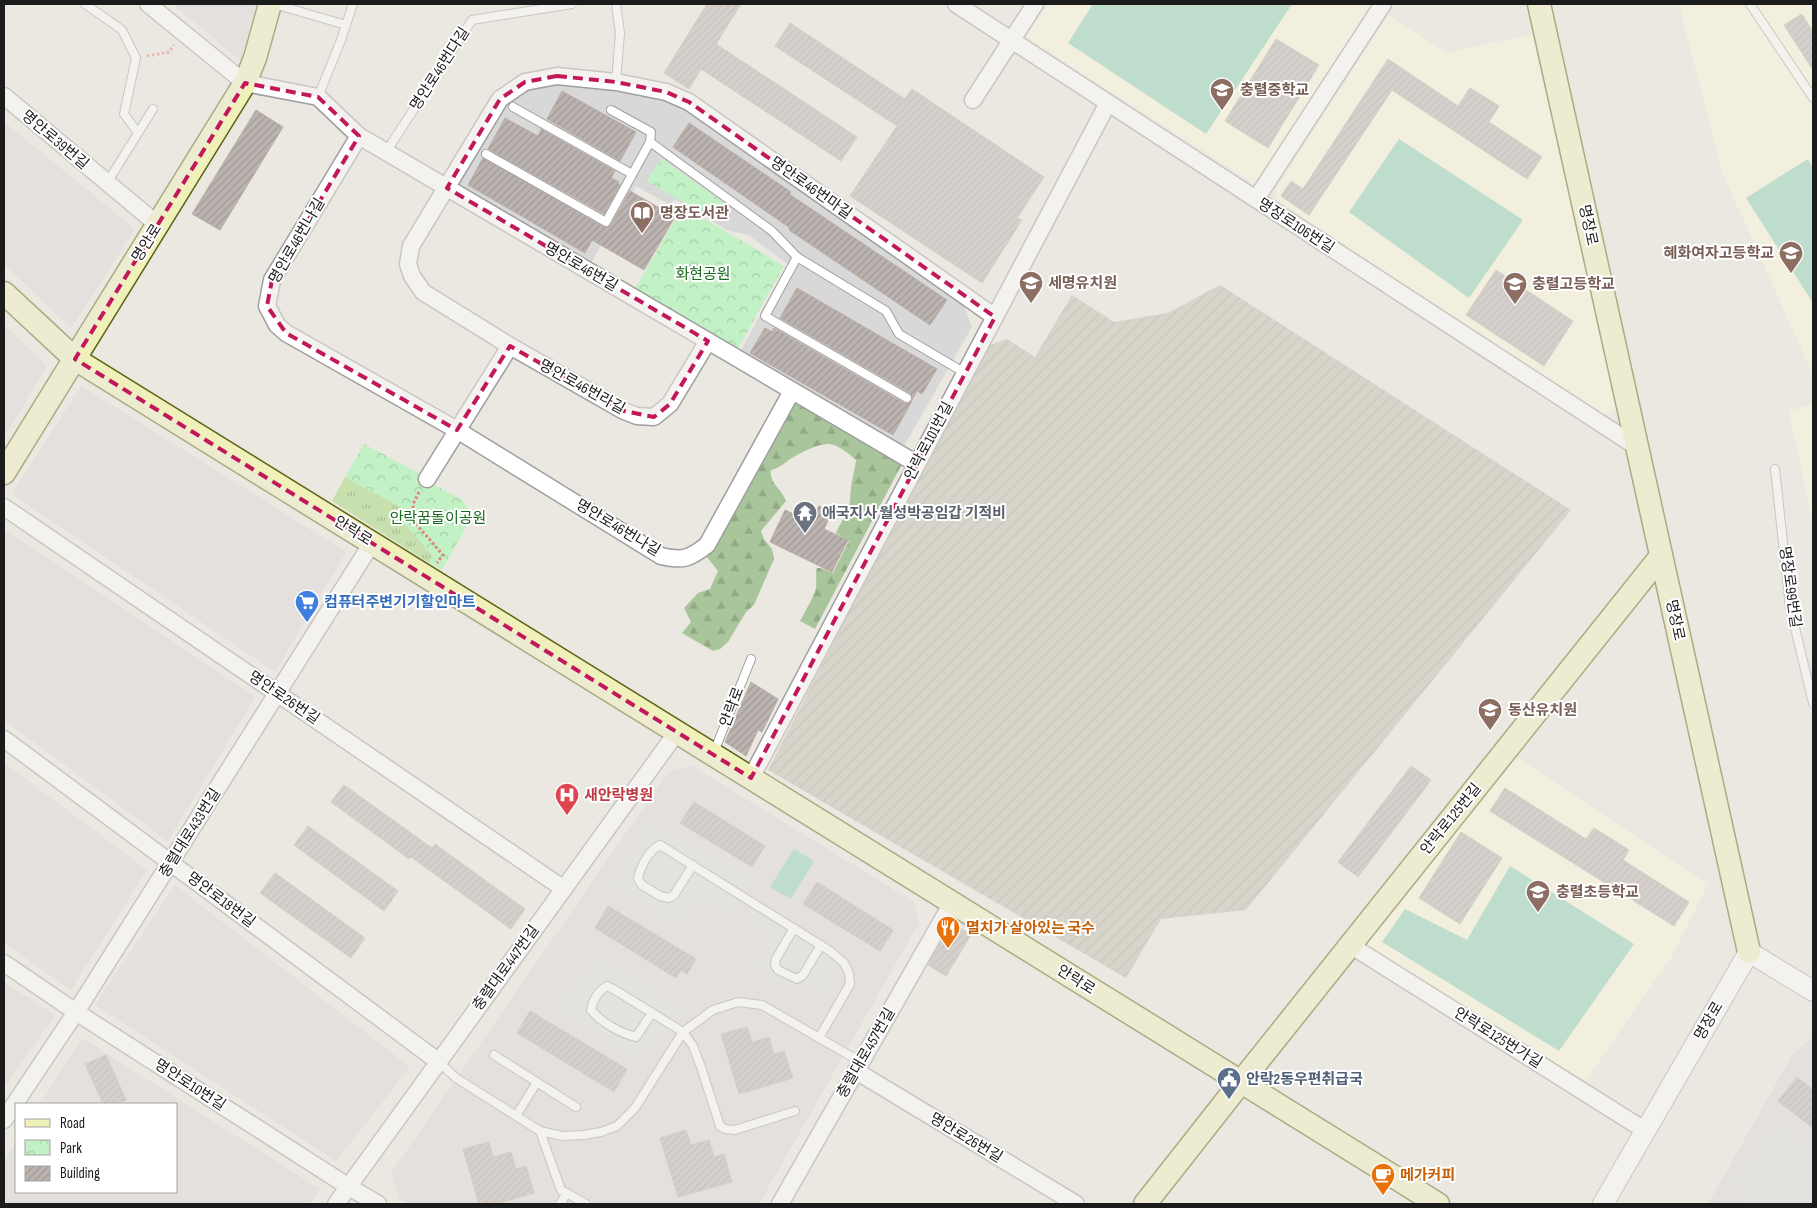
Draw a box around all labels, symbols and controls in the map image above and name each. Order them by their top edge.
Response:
street label: 명안로46번다길 [406,24,474,114]
school or university icon: 충렬중학교 [1209,77,1235,111]
place label: 충렬중학교 [1240,81,1309,100]
street label: 명안로39번길 [18,106,92,174]
street label: 명안로46번마길 [766,153,856,223]
street label: 명장로106번길 [1254,194,1338,258]
street label: 명안로46번나길 [265,195,329,287]
library icon: 명장도서관 [629,200,655,234]
street label: 명장로 [1574,203,1602,247]
place label: 명장도서관 [660,204,729,223]
street label: 명안로 [128,220,166,266]
street label: 명안로46번길 [541,238,621,296]
school or university icon: 혜화여자고등학교 [1778,240,1804,274]
place label: 혜화여자고등학교 [1664,244,1774,263]
park label: 화현공원 [675,265,731,284]
school or university icon: 세명유치원 [1018,270,1044,304]
school or university icon: 충렬고등학교 [1502,271,1528,305]
place label: 세명유치원 [1048,274,1117,293]
place label: 충렬고등학교 [1532,275,1615,294]
street label: 명안로46번라길 [536,356,628,418]
street label: 안락로101번길 [900,398,958,484]
street label: 명안로46번나길 [572,495,664,561]
temple icon: 애국지사 월성박공임갑 기적비 [792,500,818,534]
place label: 애국지사 월성박공임갑 기적비 [822,504,1006,523]
park label: 안락꿈돌이공원 [390,509,486,528]
street label: 안락로 [330,512,376,550]
street label: 명장로99번길 [1775,545,1805,629]
supermarket icon: 컴퓨터주변기기할인마트 [294,589,320,623]
place label: 컴퓨터주변기기할인마트 [324,593,476,612]
street label: 명장로 [1661,598,1689,642]
street label: 명안로26번길 [245,667,323,729]
street label: 안락로 [716,684,748,730]
school or university icon: 동산유치원 [1477,697,1503,731]
place label: 동산유치원 [1508,701,1577,720]
street label: 안락로125번길 [1416,779,1486,859]
hospital icon: 새안락병원 [554,782,580,816]
street label: 충렬대로433번길 [155,785,225,881]
place label: 새안락병원 [584,786,653,805]
street label: 명안로18번길 [183,868,259,932]
school or university icon: 충렬초등학교 [1525,879,1551,913]
place label: 충렬초등학교 [1556,883,1639,902]
restaurant icon: 멸치가 살아있는 국수 [935,915,961,949]
place label: 멸치가 살아있는 국수 [966,919,1095,938]
street label: 충렬대로447번길 [469,921,543,1015]
street label: 안락로 [1053,961,1099,999]
street label: 명장로 [1690,998,1728,1044]
street label: 안락로125번가길 [1450,1003,1546,1073]
street label: 충렬대로457번길 [833,1004,899,1102]
street label: 명안로10번길 [151,1055,229,1115]
public building icon: 안락2동우편취급국 [1216,1066,1242,1100]
place label: 안락2동우편취급국 [1246,1070,1363,1089]
legend [15,1103,178,1193]
street label: 명안로26번길 [926,1109,1006,1167]
text: Road [60,1114,85,1133]
text: Park [60,1139,82,1158]
cafe icon: 메가커피 [1370,1162,1396,1196]
text: Building [60,1164,100,1183]
place label: 메가커피 [1400,1166,1455,1185]

